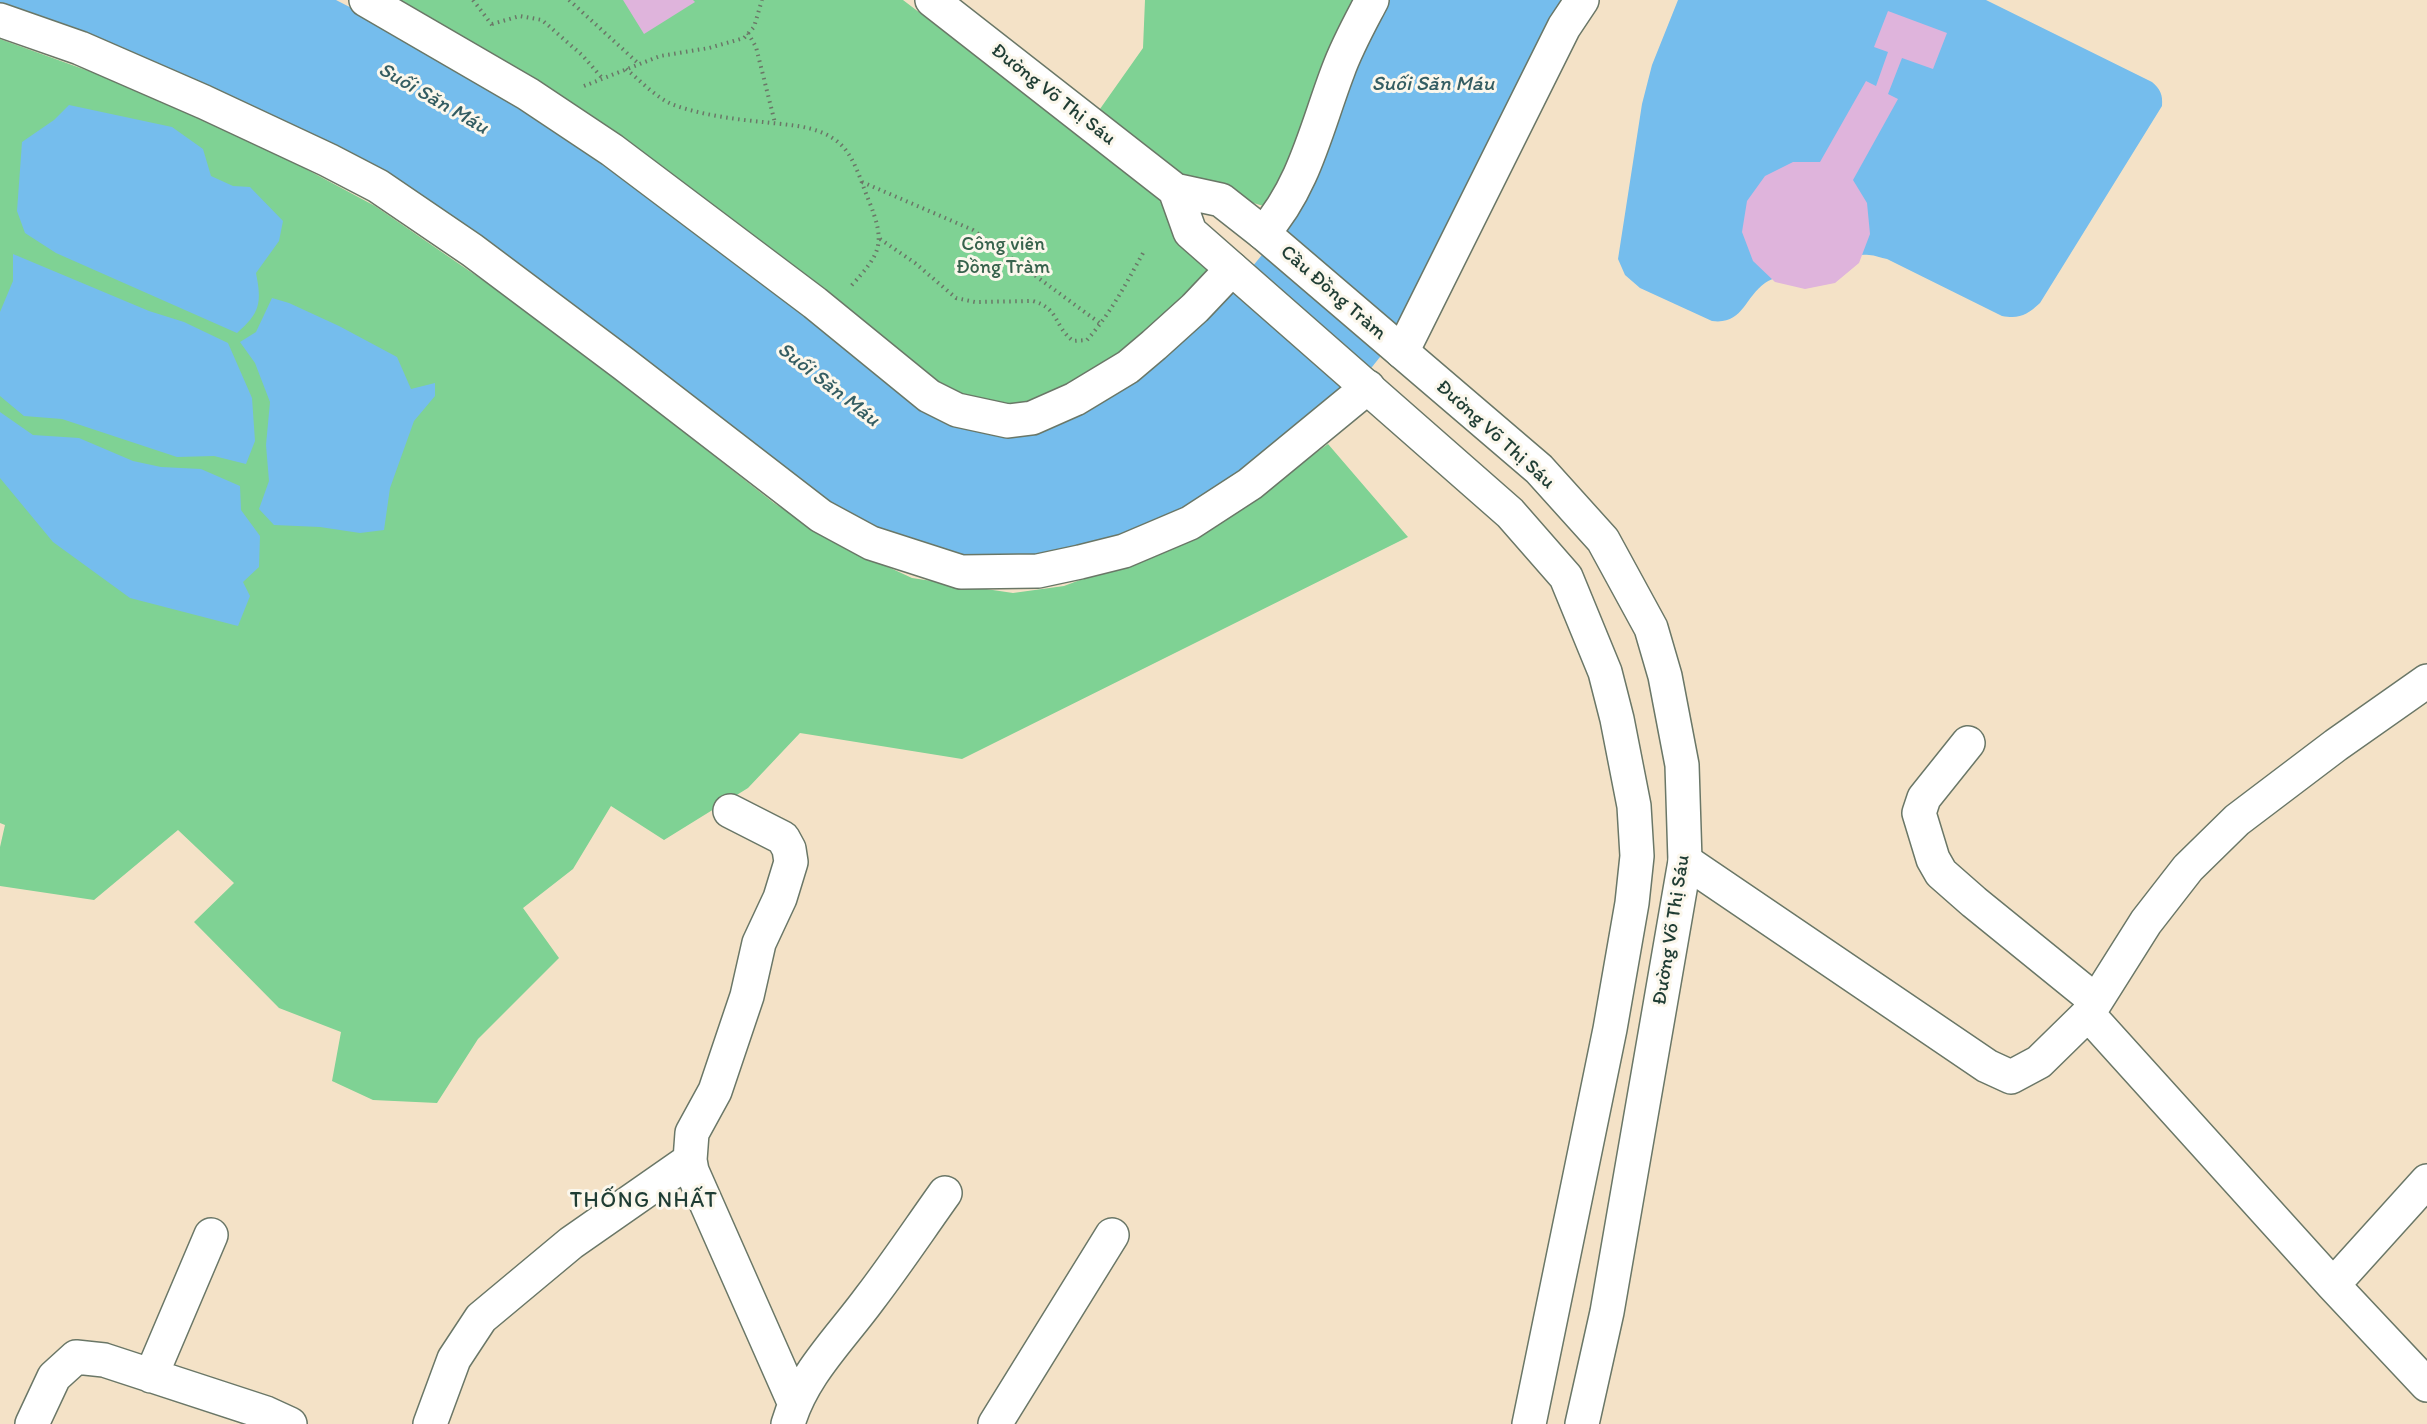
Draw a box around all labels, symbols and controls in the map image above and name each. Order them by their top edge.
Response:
street label: Đường Võ Thị Sáu [986,39,1120,151]
water label: Suối Săn Máu [374,57,492,141]
water label: Suối Săn Máu [1372,72,1494,98]
park label: Công viên Đồng Tràm [956,233,1050,280]
street label: Cầu Đồng Tràm [1275,240,1391,346]
water label: Suối Săn Máu [772,337,884,433]
street label: Đường Võ Thị Sáu [1431,375,1559,495]
street label: Đường Võ Thị Sáu [1648,853,1696,1007]
district label: THỐNG NHẤT [570,1188,718,1214]

